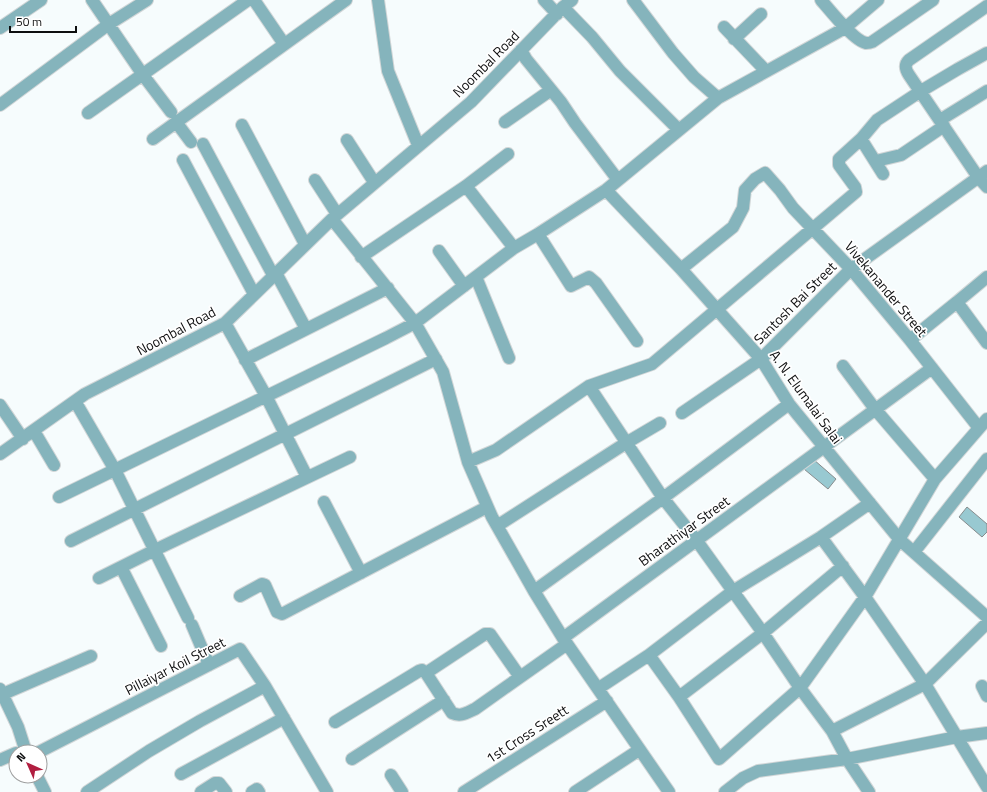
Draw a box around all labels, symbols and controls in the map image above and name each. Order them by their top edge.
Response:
scale bar [10,8,76,34]
text: 50 m [16,12,42,31]
street label: Noombal Road [448,26,524,102]
street label: Vivekanander Street [840,236,933,341]
street label: Santosh Bai Street [749,256,841,349]
street label: Noombal Road [132,301,219,360]
street label: A. N. Elumalai Salai [765,345,848,448]
street label: Bharathiyar Street [634,490,734,571]
street label: Pillaiyar Koil Street [121,631,229,700]
street label: 1st Cross Sreett [481,699,572,768]
north arrow [8,744,48,784]
text: N [13,749,29,765]

